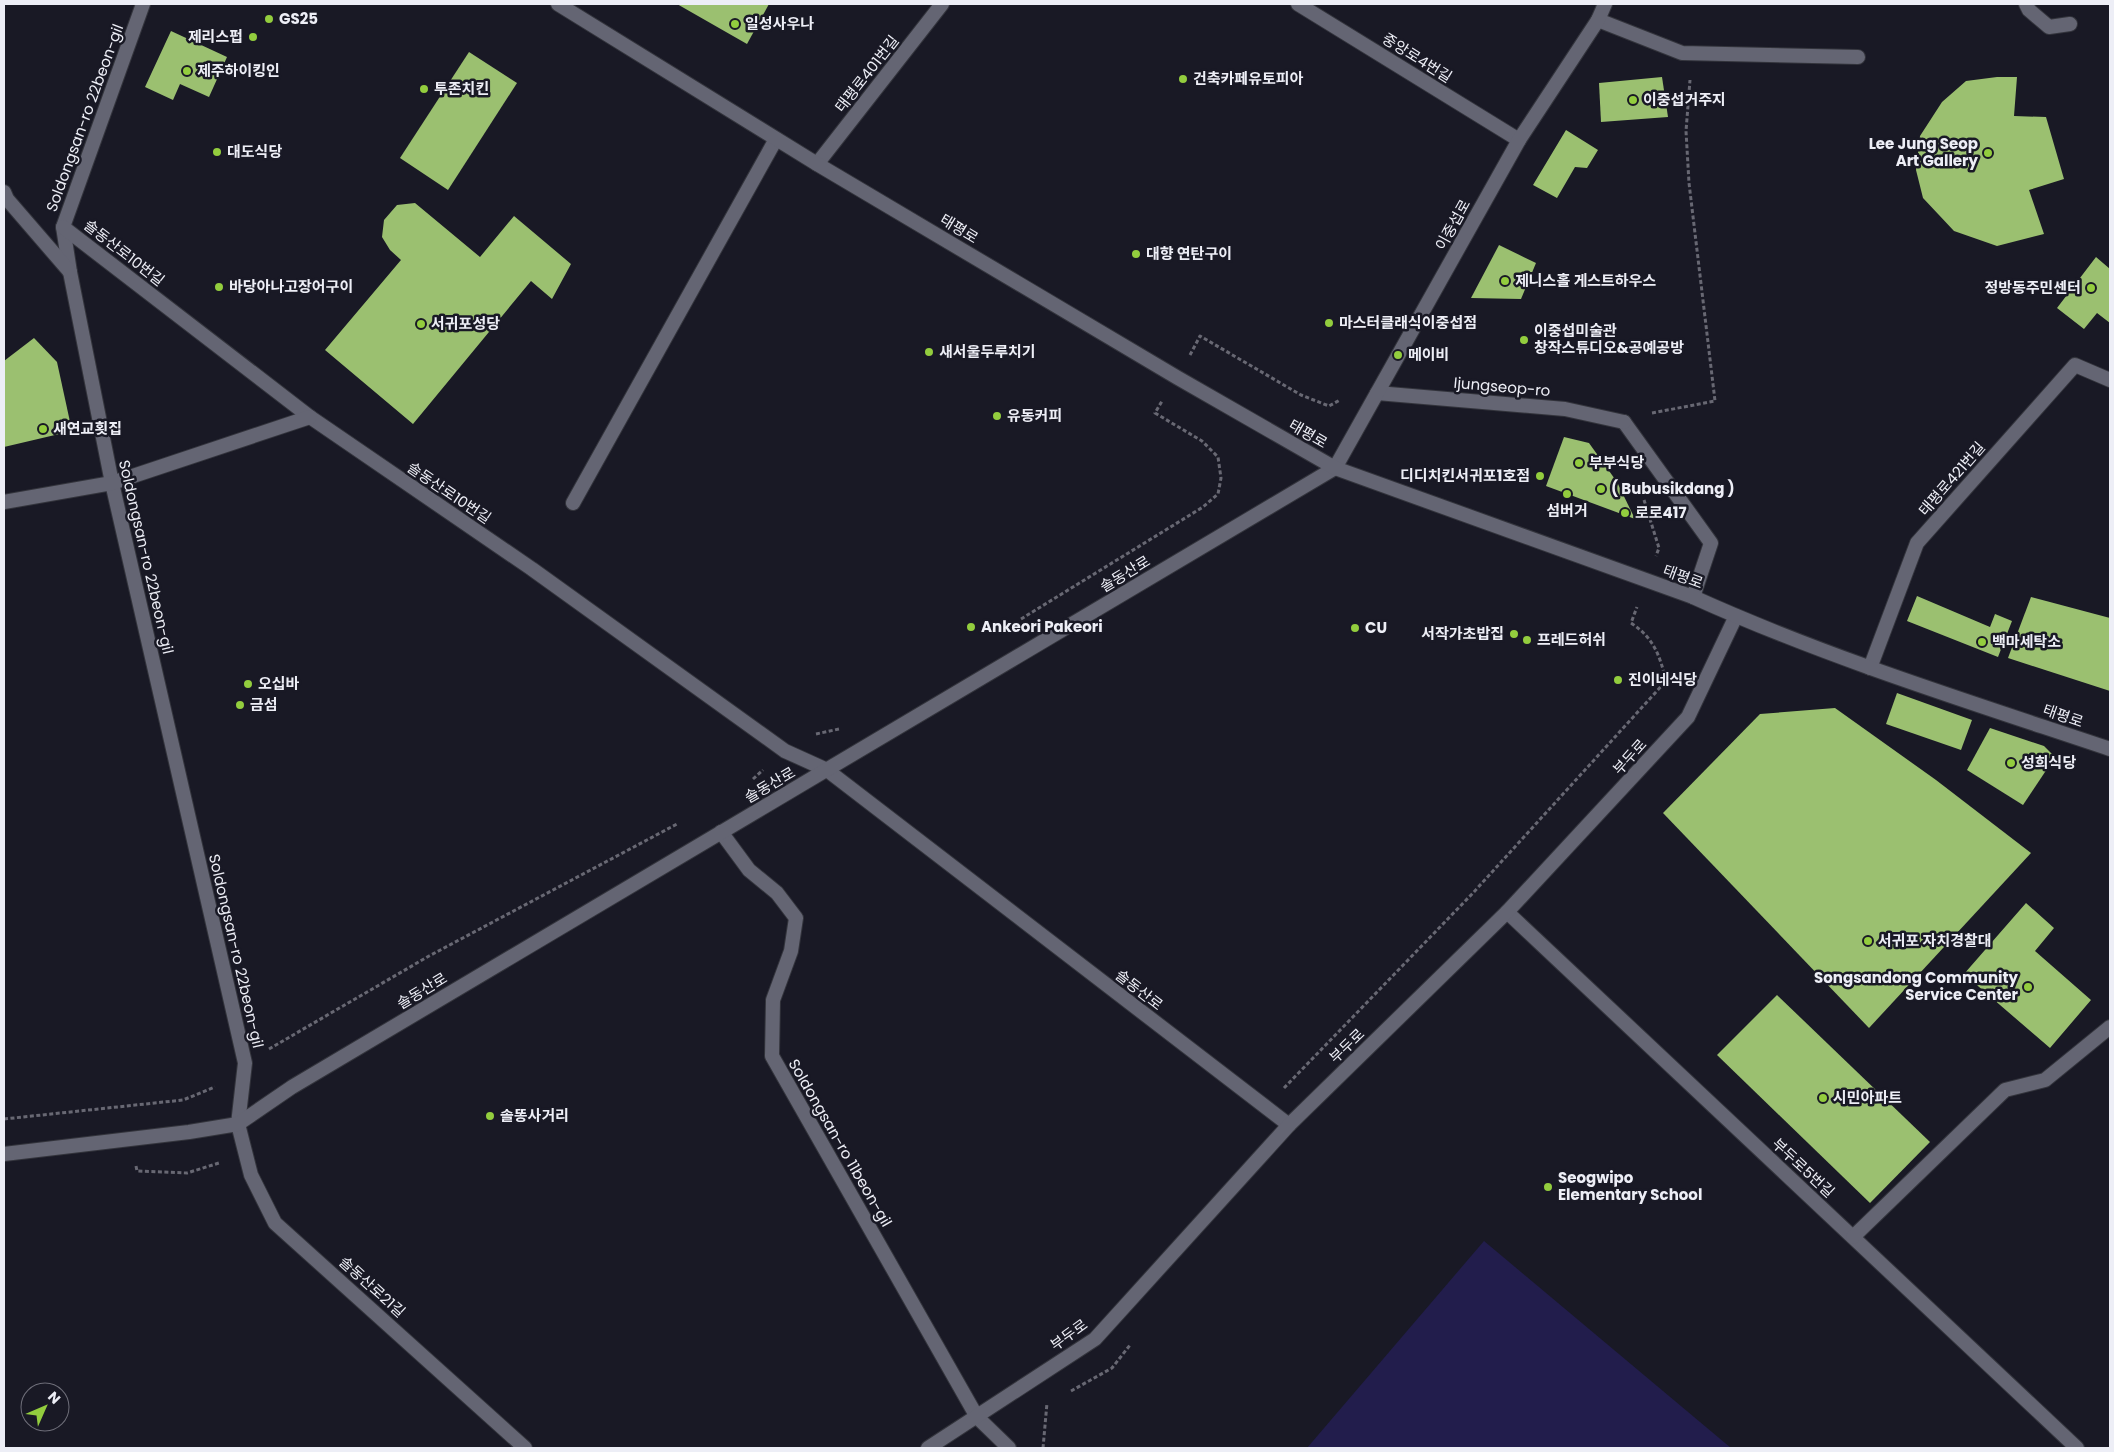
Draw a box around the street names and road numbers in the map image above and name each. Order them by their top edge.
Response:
street label: Soldongsan-ro 22beon-gil [41,21,128,215]
street label: 중앙로4번길 [1378,28,1456,87]
street label: 태평로401번길 [830,31,903,117]
street label: 이중섭로 [1430,196,1475,254]
street label: 태평로 [936,209,982,248]
street label: 솔동산로10번길 [80,214,169,291]
street label: Ijungseop-ro [1453,372,1551,401]
street label: 태평로 [1285,414,1331,453]
street label: 태평로421번길 [1914,437,1990,520]
street label: 솔동산로10번길 [403,457,495,528]
street label: Soldongsan-ro 22beon-gil [114,458,179,656]
street label: 솔동산로 [1096,550,1154,597]
street label: 태평로 [1660,560,1706,593]
street label: 태평로 [2040,699,2086,732]
street label: 부두로 [1608,734,1651,779]
street label: 솔동산로 [741,762,799,807]
street label: Soldongsan-ro 22beon-gil [204,852,269,1050]
street label: 솔동산로 [1111,964,1168,1015]
street label: 솔동산로 [393,967,451,1014]
street label: 부두로 [1324,1024,1369,1068]
street label: Soldongsan-ro 11beon-gil [784,1055,897,1231]
street label: 부두로5번길 [1768,1133,1839,1202]
street label: 솔동산로21길 [335,1251,410,1322]
street label: 부두로 [1046,1314,1092,1355]

